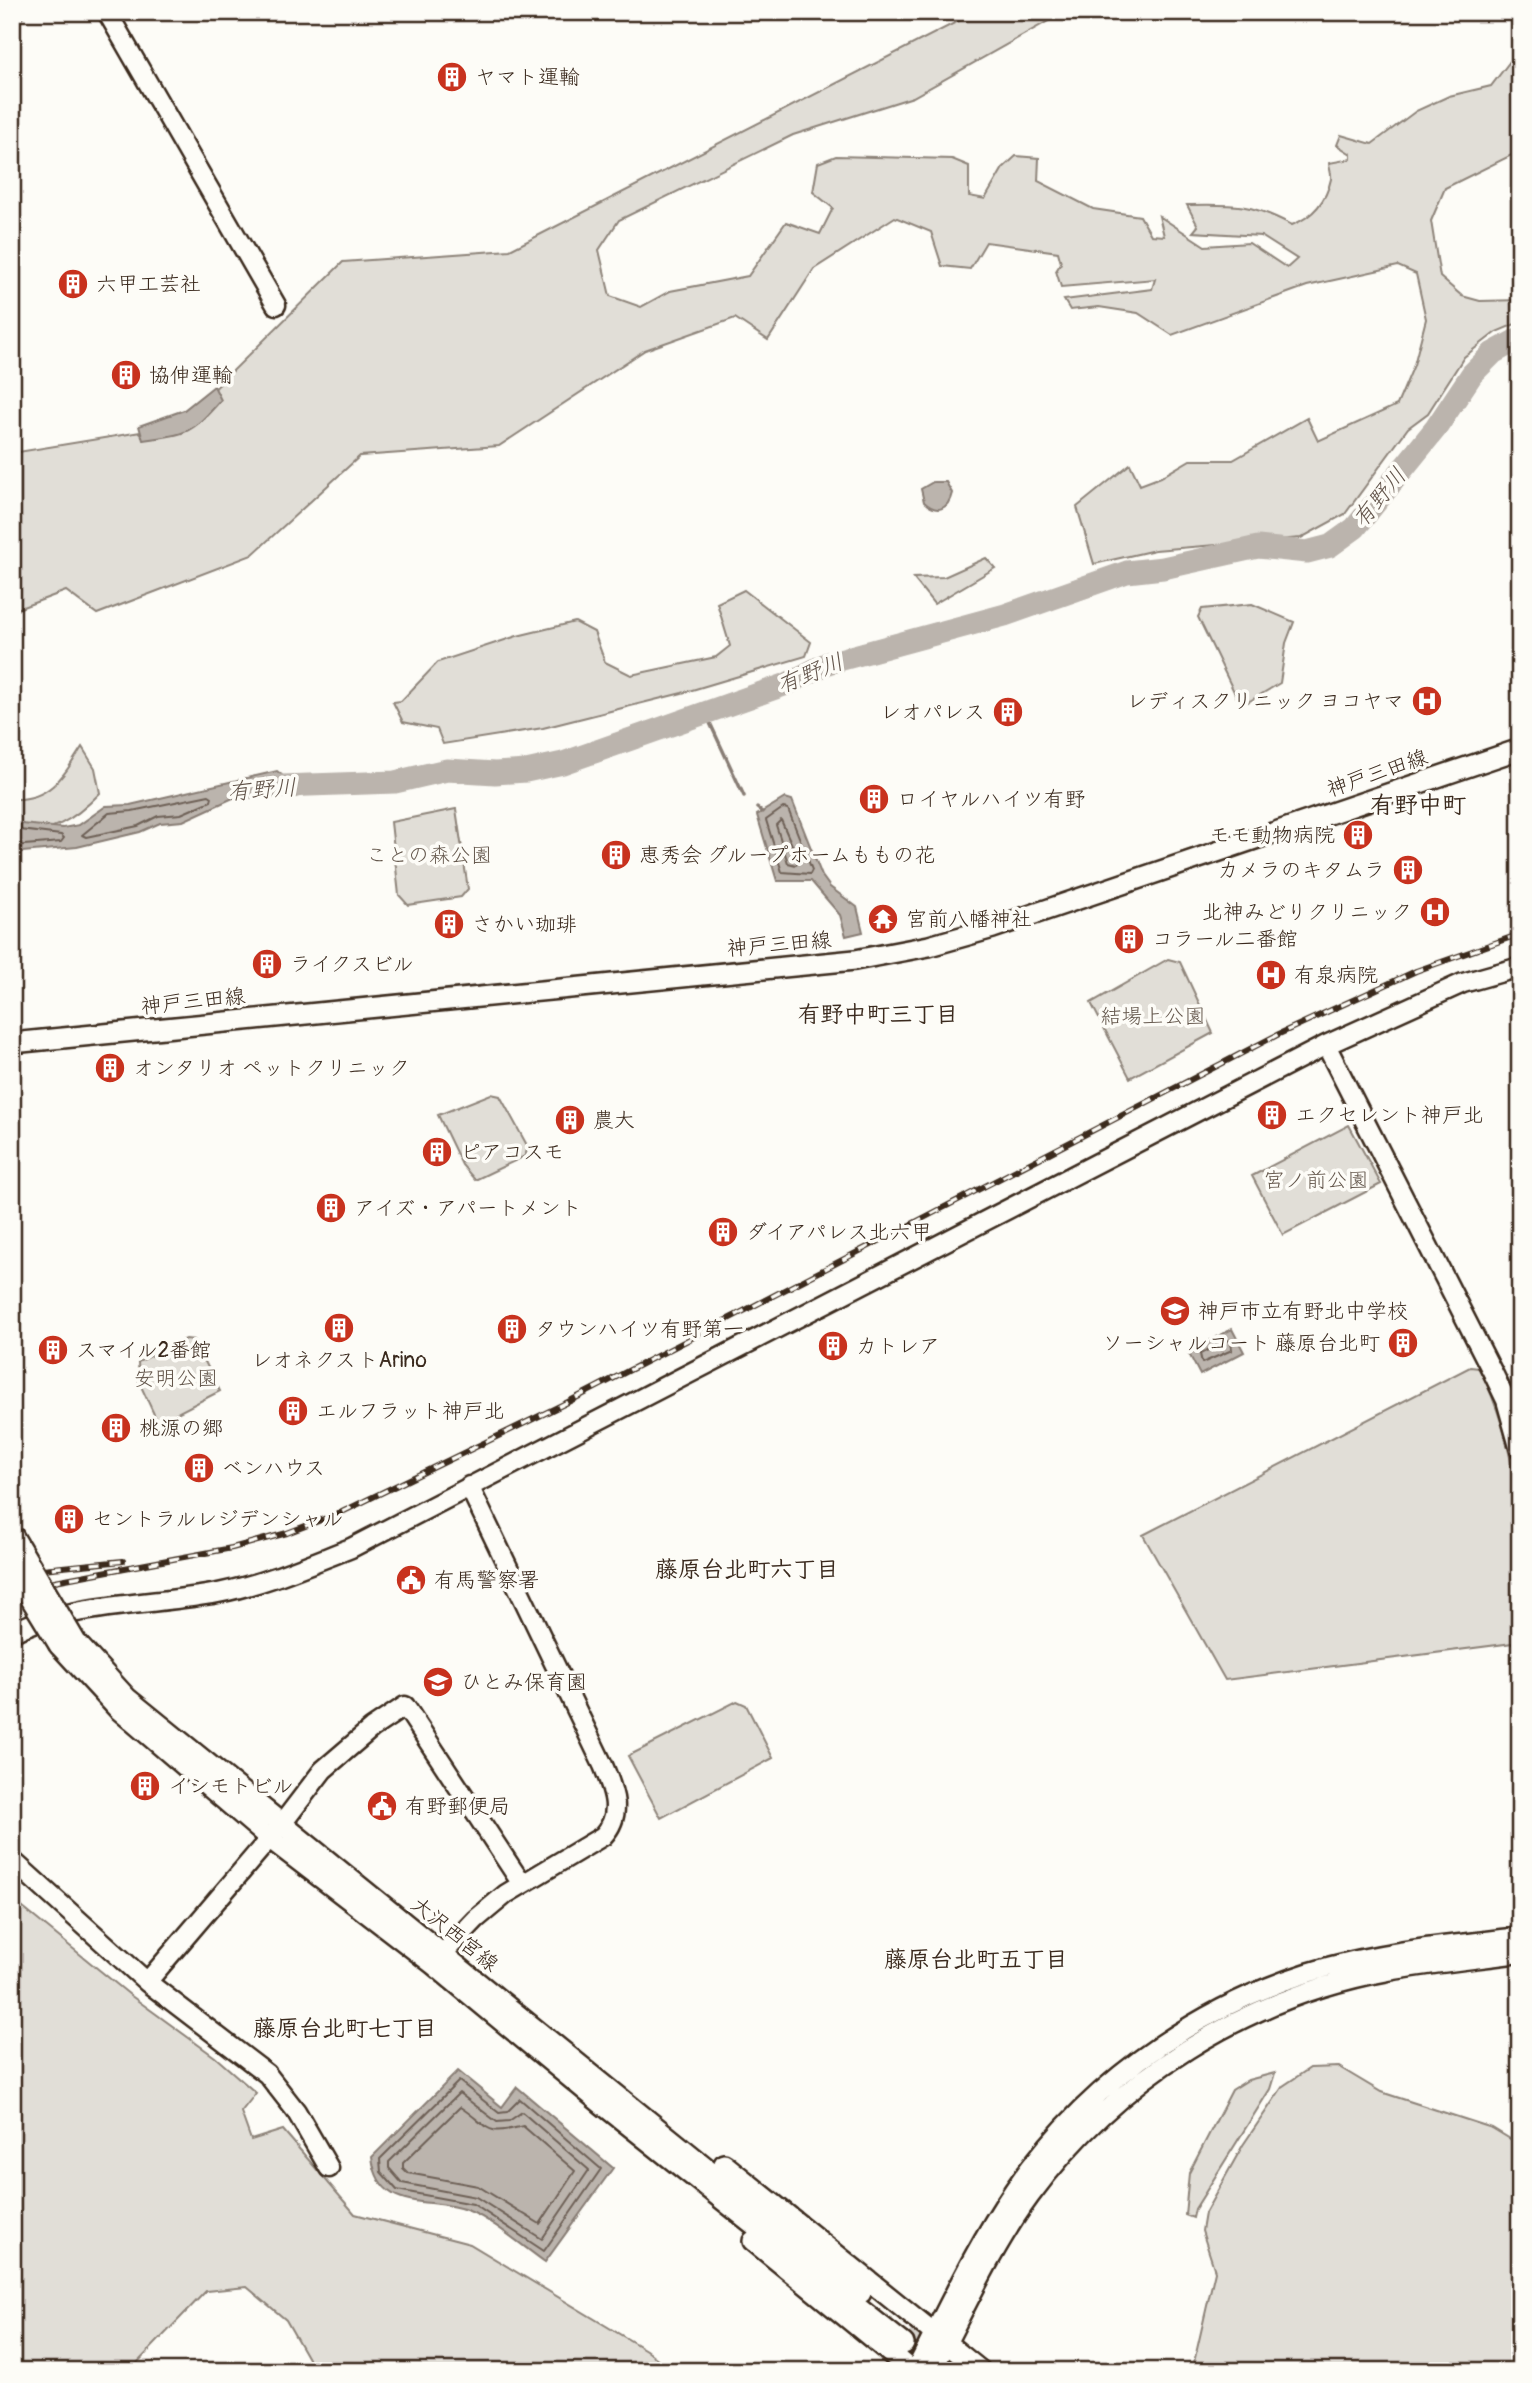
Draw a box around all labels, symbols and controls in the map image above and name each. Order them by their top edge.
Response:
building icon: ヤマト運輸 [435,60,469,94]
place label: ヤマト運輸 [475,64,580,91]
building icon: 六甲工芸社 [56,267,90,301]
place label: 六甲工芸社 [96,271,201,298]
building icon: 協伸運輸 [109,358,143,392]
place label: 協伸運輸 [149,362,233,389]
water label: 有野川 [1346,462,1413,533]
water label: 有野川 [773,647,848,700]
hospital icon: レディスクリニック ヨコヤマ [1410,684,1444,718]
place label: レディスクリニック ヨコヤマ [1126,688,1404,715]
building icon: レオパレス [991,695,1025,729]
place label: レオパレス [880,699,985,726]
street label: 神戸三田線 [1323,744,1431,803]
water label: 有野川 [227,773,297,806]
building icon: ロイヤルハイツ有野 [857,782,891,816]
place label: ロイヤルハイツ有野 [897,786,1086,813]
district label: 有野中町 [1370,791,1466,820]
building icon: モモ動物病院 [1341,818,1375,852]
place label: モモ動物病院 [1209,822,1335,849]
building icon: 恵秀会 グループホームももの花 [599,838,633,872]
park label: ことの森公園 [366,842,492,869]
place label: 恵秀会 グループホームももの花 [639,842,935,869]
building icon: カメラのキタムラ [1391,853,1425,887]
place label: カメラのキタムラ [1217,857,1385,884]
hospital icon: 北神みどりクリニック [1418,895,1452,929]
place label: 北神みどりクリニック [1202,899,1412,926]
temple icon: 宮前八幡神社 [866,902,900,936]
place label: 宮前八幡神社 [906,906,1032,933]
building icon: さかい珈琲 [432,907,466,941]
place label: さかい珈琲 [472,911,577,938]
building icon: コラール二番館 [1112,922,1146,956]
street label: 神戸三田線 [726,926,833,963]
place label: コラール二番館 [1152,926,1298,953]
building icon: ライクスビル [250,947,284,981]
place label: ライクスビル [290,951,413,978]
hospital icon: 有泉病院 [1254,958,1288,992]
place label: 有泉病院 [1294,962,1378,989]
street label: 神戸三田線 [139,983,247,1020]
district label: 有野中町三丁目 [798,1000,959,1029]
park label: 結場上公園 [1101,1003,1206,1030]
building icon: オンタリオ ペットクリニック [93,1051,127,1085]
place label: オンタリオ ペットクリニック [133,1055,410,1082]
building icon: エクセレント神戸北 [1255,1098,1289,1132]
place label: エクセレント神戸北 [1295,1102,1484,1129]
building icon: 農大 [553,1103,587,1137]
place label: 農大 [593,1107,635,1134]
building icon: ピアコスモ [420,1135,454,1169]
place label: ピアコスモ [460,1139,564,1166]
park label: 宮ノ前公園 [1264,1167,1369,1194]
building icon: アイズ・アパートメント [314,1191,348,1225]
place label: アイズ・アパートメント [354,1195,582,1222]
building icon: ダイアパレス北六甲 [706,1215,740,1249]
place label: ダイアパレス北六甲 [746,1219,932,1246]
school or university icon: 神戸市立有野北中学校 [1158,1294,1192,1328]
place label: 神戸市立有野北中学校 [1198,1298,1408,1325]
building icon: レオネクストArino [322,1311,356,1345]
building icon: タウンハイツ有野第一 [495,1312,529,1346]
place label: タウンハイツ有野第一 [535,1316,744,1343]
building icon: ソーシャルコート 藤原台北町 [1386,1326,1420,1360]
building icon: カトレア [816,1329,850,1363]
place label: ソーシャルコート 藤原台北町 [1102,1330,1380,1357]
building icon: スマイル2番館 [36,1333,70,1367]
place label: カトレア [856,1333,940,1360]
place label: スマイル2番館 [76,1337,211,1364]
place label: レオネクストArino [251,1347,427,1374]
park label: 安明公園 [134,1365,218,1392]
building icon: エルフラット神戸北 [276,1394,310,1428]
place label: エルフラット神戸北 [316,1398,505,1425]
building icon: 桃源の郷 [99,1411,133,1445]
place label: 桃源の郷 [139,1415,223,1442]
building icon: ベンハウス [182,1451,216,1485]
place label: ベンハウス [222,1455,325,1482]
building icon: セントラルレジデンシャル [52,1502,86,1536]
place label: セントラルレジデンシャル [92,1506,343,1533]
district label: 藤原台北町六丁目 [655,1555,839,1584]
public building icon: 有馬警察署 [394,1563,428,1597]
place label: 有馬警察署 [434,1567,539,1594]
school or university icon: ひとみ保育園 [421,1665,455,1699]
place label: ひとみ保育園 [461,1669,587,1696]
building icon: イシモトビル [128,1769,162,1803]
place label: イシモトビル [168,1773,293,1800]
public building icon: 有野郵便局 [365,1789,399,1823]
place label: 有野郵便局 [405,1793,510,1820]
street label: 大沢西宮線 [405,1891,504,1978]
district label: 藤原台北町五丁目 [884,1945,1068,1974]
district label: 藤原台北町七丁目 [253,2014,437,2043]

